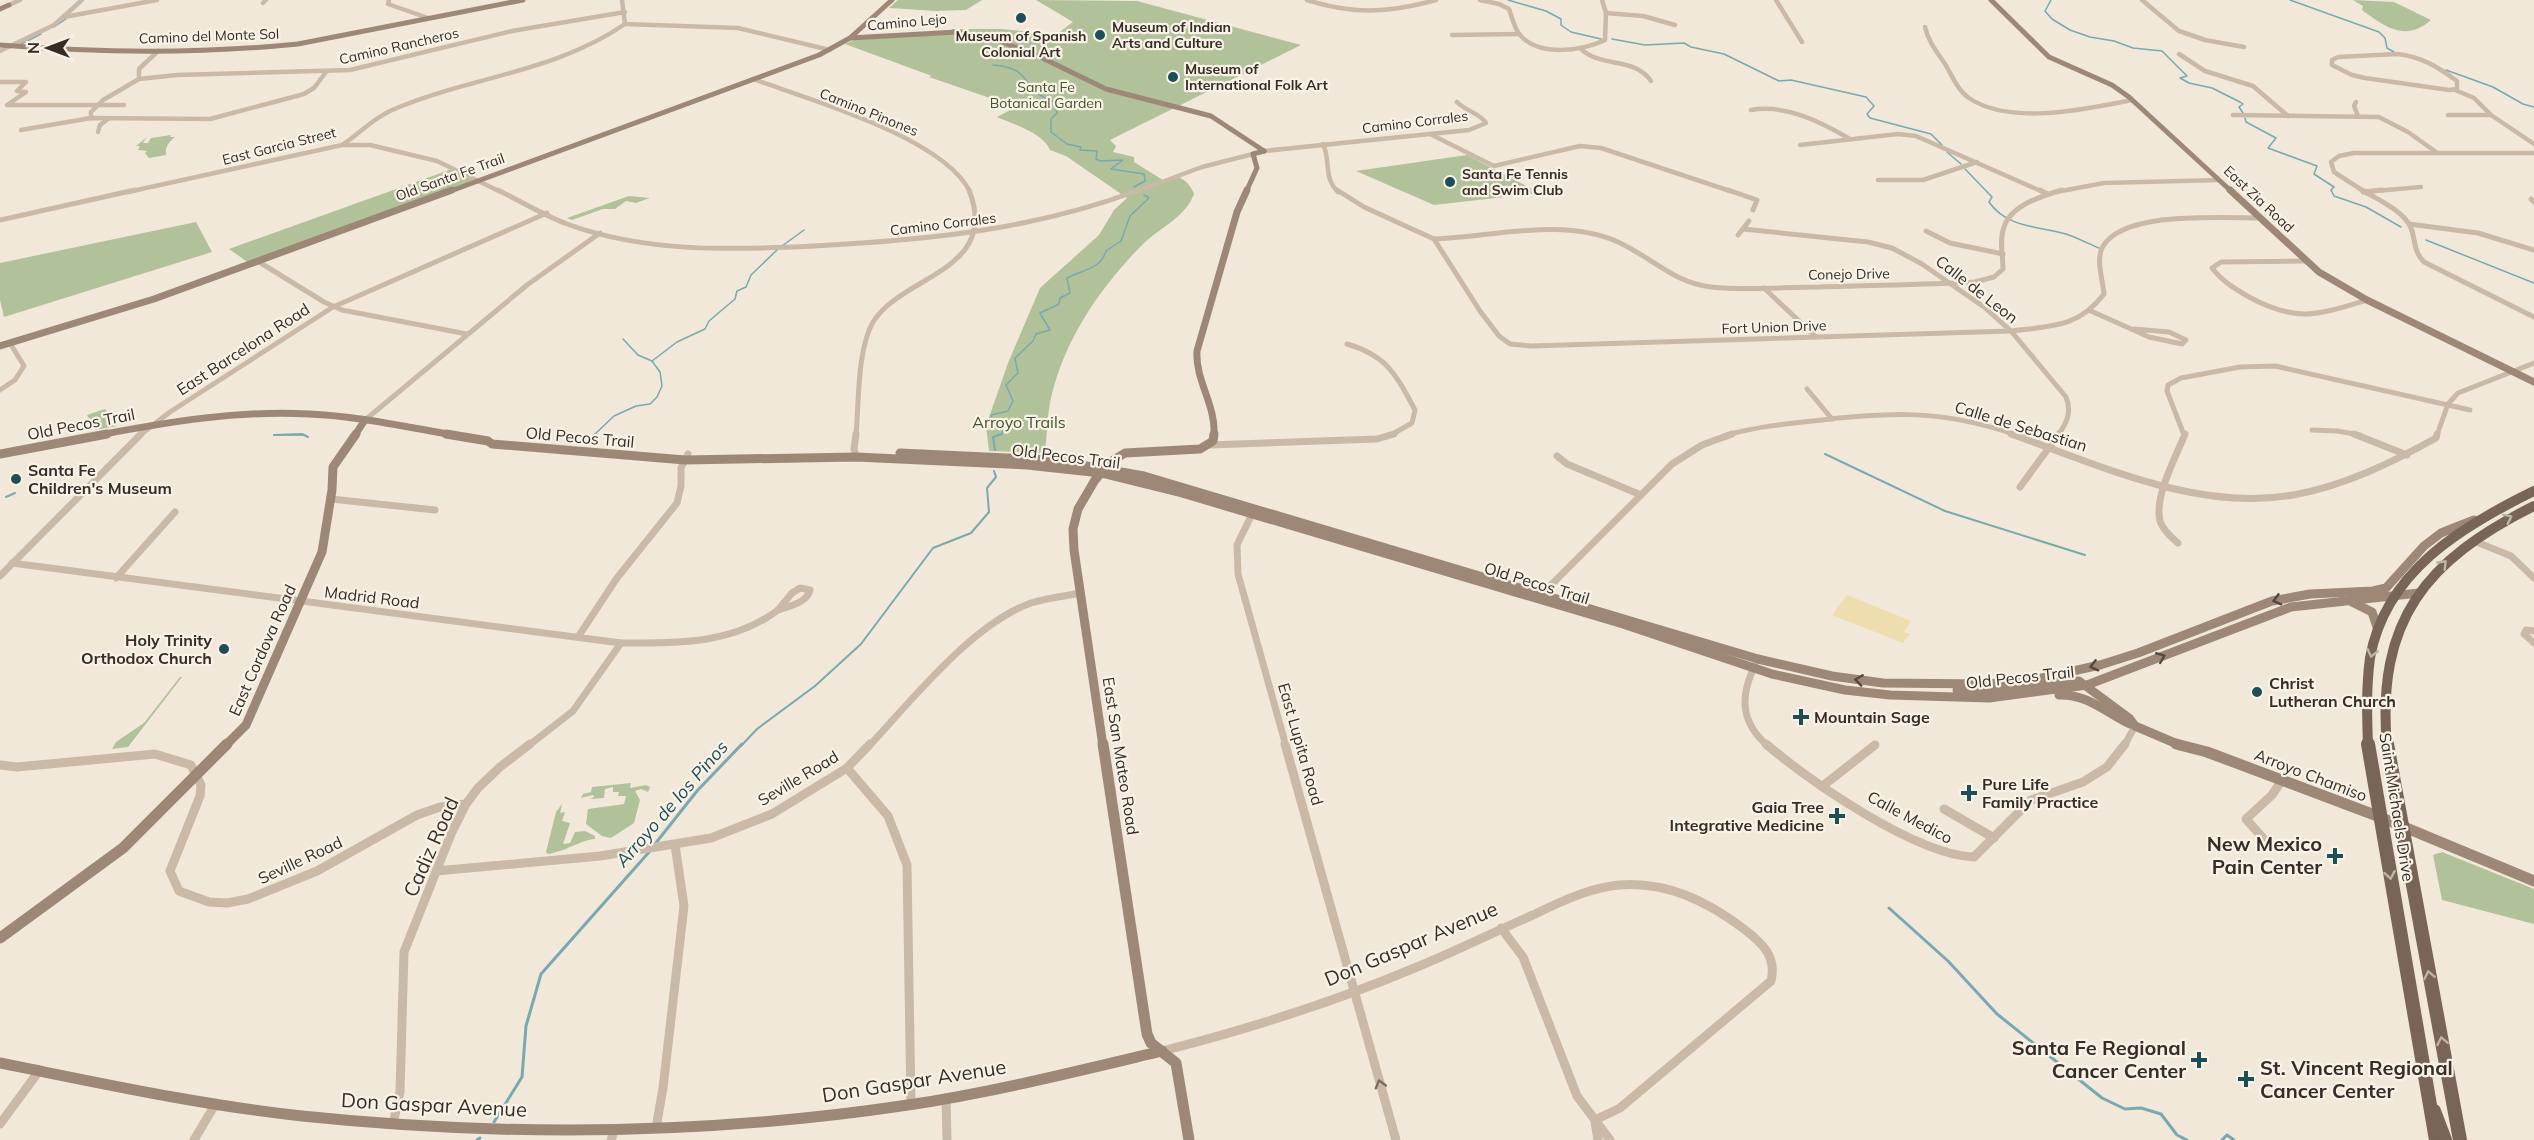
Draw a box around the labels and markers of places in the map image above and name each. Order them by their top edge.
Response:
marker: Museum of Spanish Colonial Art [1014,11,1028,25]
place label: Museum of Indian Arts and Culture [1112,18,1231,52]
place label: Museum of Spanish Colonial Art [955,27,1087,61]
marker: Museum of Indian Arts and Culture [1093,28,1107,42]
place label: Museum of International Folk Art [1185,60,1328,94]
marker: Museum of International Folk Art [1166,70,1180,84]
place label: Santa Fe Tennis and Swim Club [1462,165,1568,199]
marker: Santa Fe Tennis and Swim Club [1443,175,1457,189]
place label: Santa Fe Children's Museum [28,460,172,498]
marker: Santa Fe Children's Museum [9,472,23,486]
place label: Holy Trinity Orthodox Church [81,630,212,668]
marker: Holy Trinity Orthodox Church [217,642,231,656]
place label: Christ Lutheran Church [2269,673,2396,711]
marker: Christ Lutheran Church [2250,685,2264,699]
place label: Mountain Sage [1814,707,1930,727]
marker: Mountain Sage [1792,708,1810,726]
place label: Pure Life Family Practice [1982,774,2098,812]
marker: Pure Life Family Practice [1960,784,1978,802]
place label: Gaia Tree Integrative Medicine [1670,797,1824,835]
marker: Gaia Tree Integrative Medicine [1828,807,1846,825]
place label: New Mexico Pain Center [2207,831,2322,879]
marker: New Mexico Pain Center [2326,847,2344,865]
place label: Santa Fe Regional Cancer Center [2012,1035,2186,1083]
marker: Santa Fe Regional Cancer Center [2190,1051,2208,1069]
place label: St. Vincent Regional Cancer Center [2260,1055,2453,1103]
marker: St. Vincent Regional Cancer Center [2237,1070,2255,1088]

